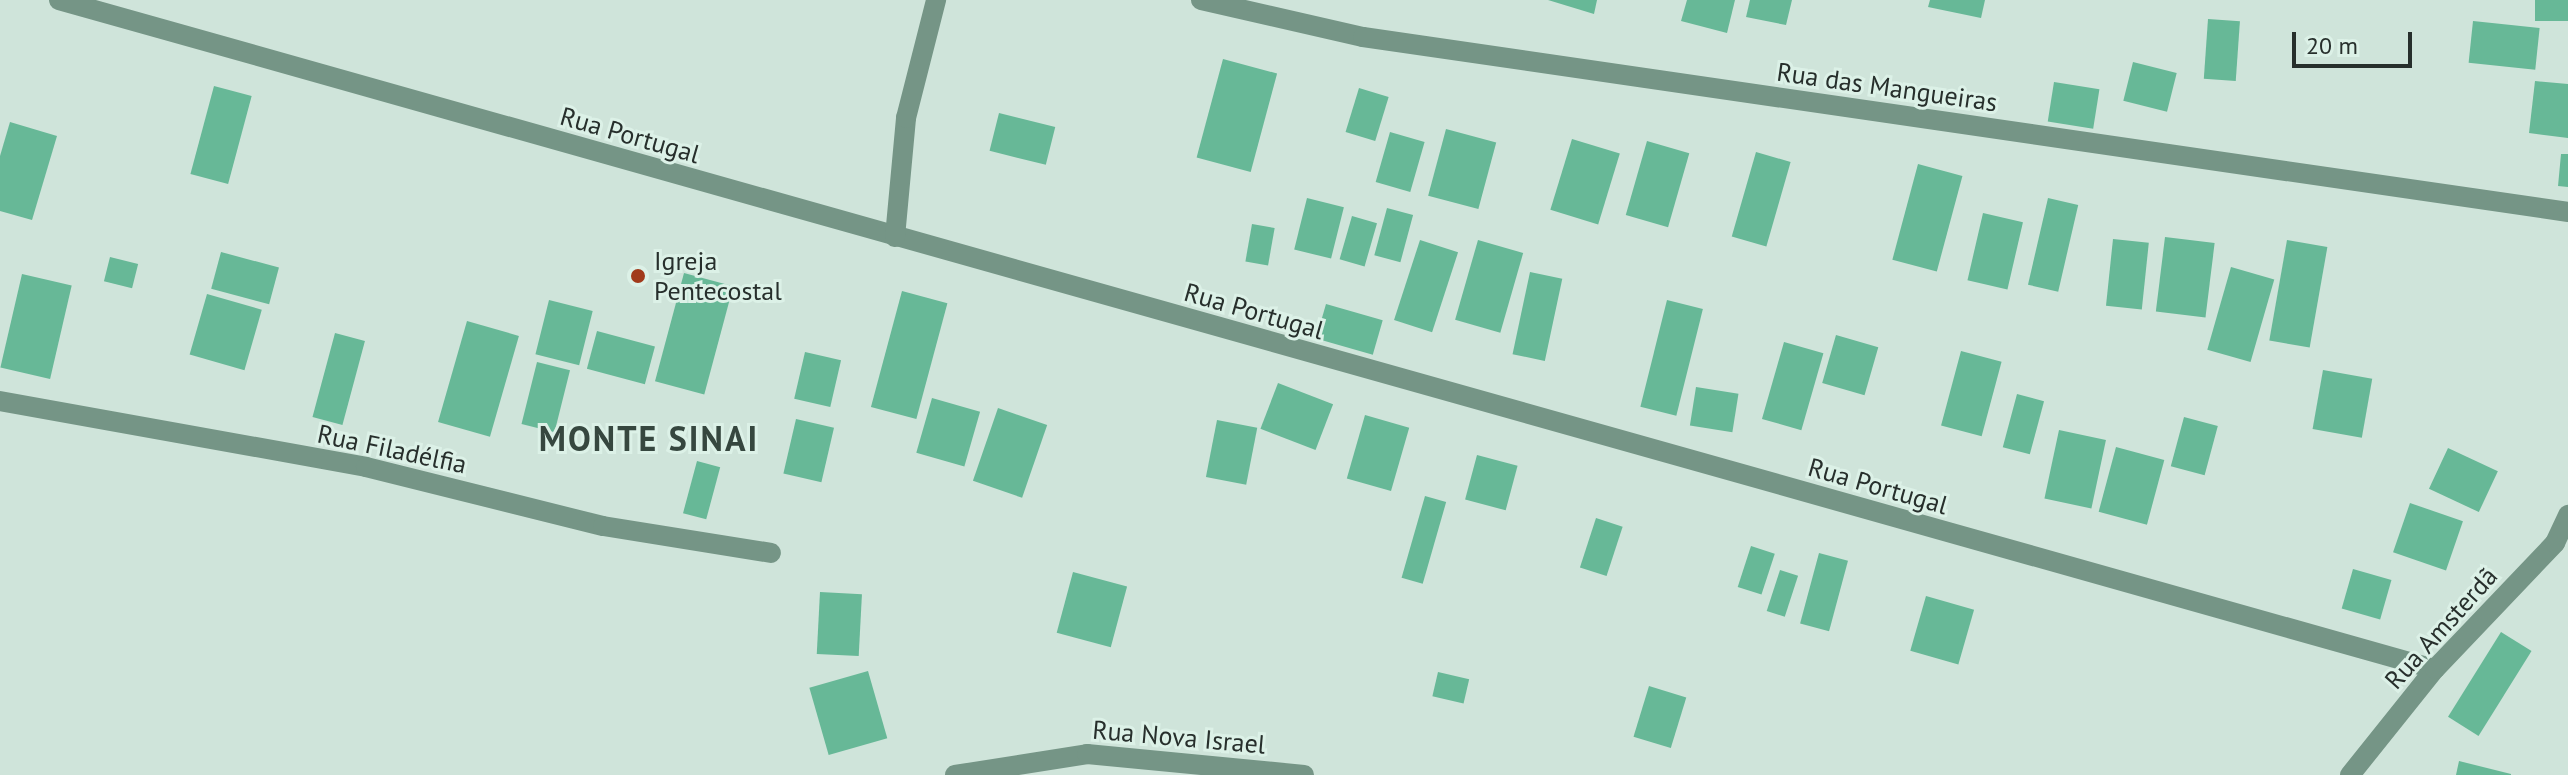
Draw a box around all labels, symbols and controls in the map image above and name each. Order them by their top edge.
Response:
scale bar [2296,16,2416,66]
text: 20 m [2306,30,2358,61]
street label: Rua das Mangueiras [1775,56,1999,118]
street label: Rua Portugal [557,100,703,170]
place label: Igreja Pentecostal [654,245,782,306]
marker: Igreja Pentecostal [629,267,647,285]
street label: Rua Portugal [1181,276,1327,346]
street label: Rua Filadélfia [315,418,469,480]
district label: MONTE SINAI [539,419,759,459]
street label: Rua Portugal [1805,451,1951,521]
street label: Rua Amsterdã [2378,560,2504,696]
street label: Rua Nova Israel [1091,714,1267,760]

